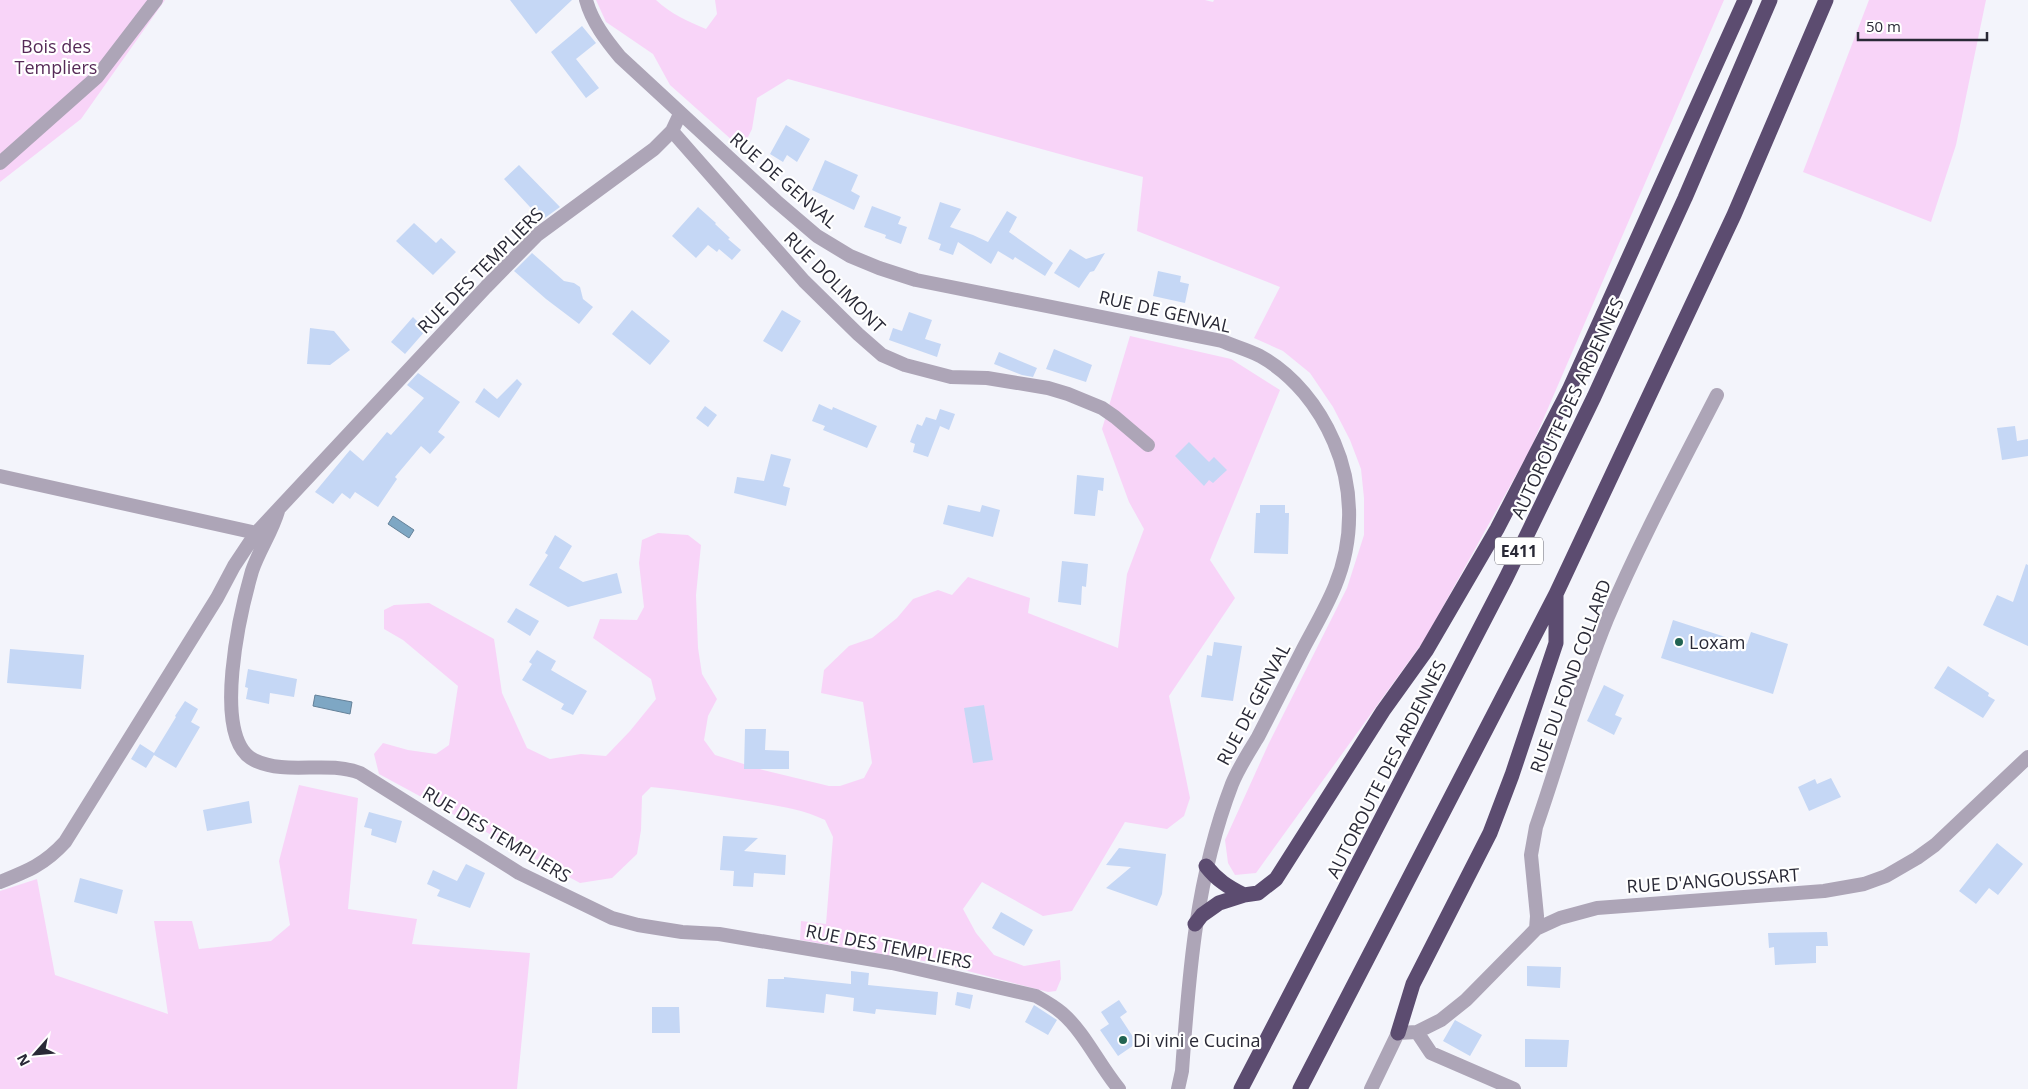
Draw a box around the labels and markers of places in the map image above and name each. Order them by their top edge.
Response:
place label: Loxam [1689,630,1745,654]
marker: Loxam [1673,636,1685,648]
place label: Di vini e Cucina [1133,1028,1260,1052]
marker: Di vini e Cucina [1117,1034,1129,1046]

